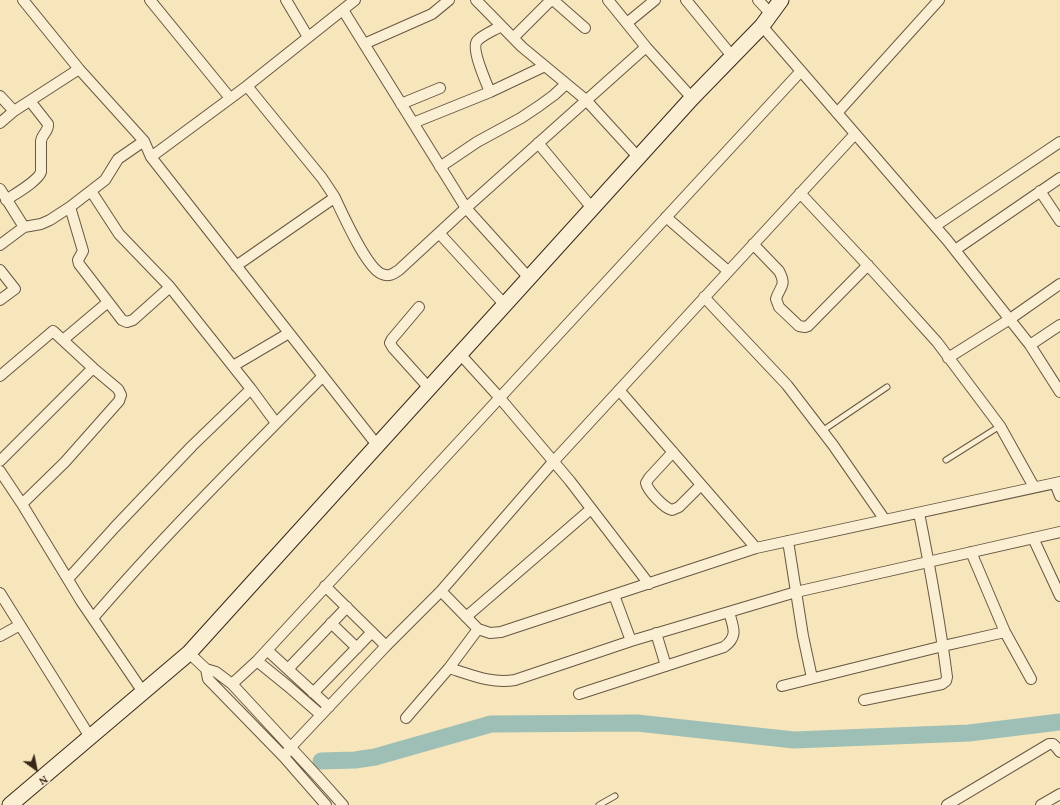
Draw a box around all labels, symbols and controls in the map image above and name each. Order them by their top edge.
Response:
north arrow [16,749,56,789]
text: N [35,771,50,788]

